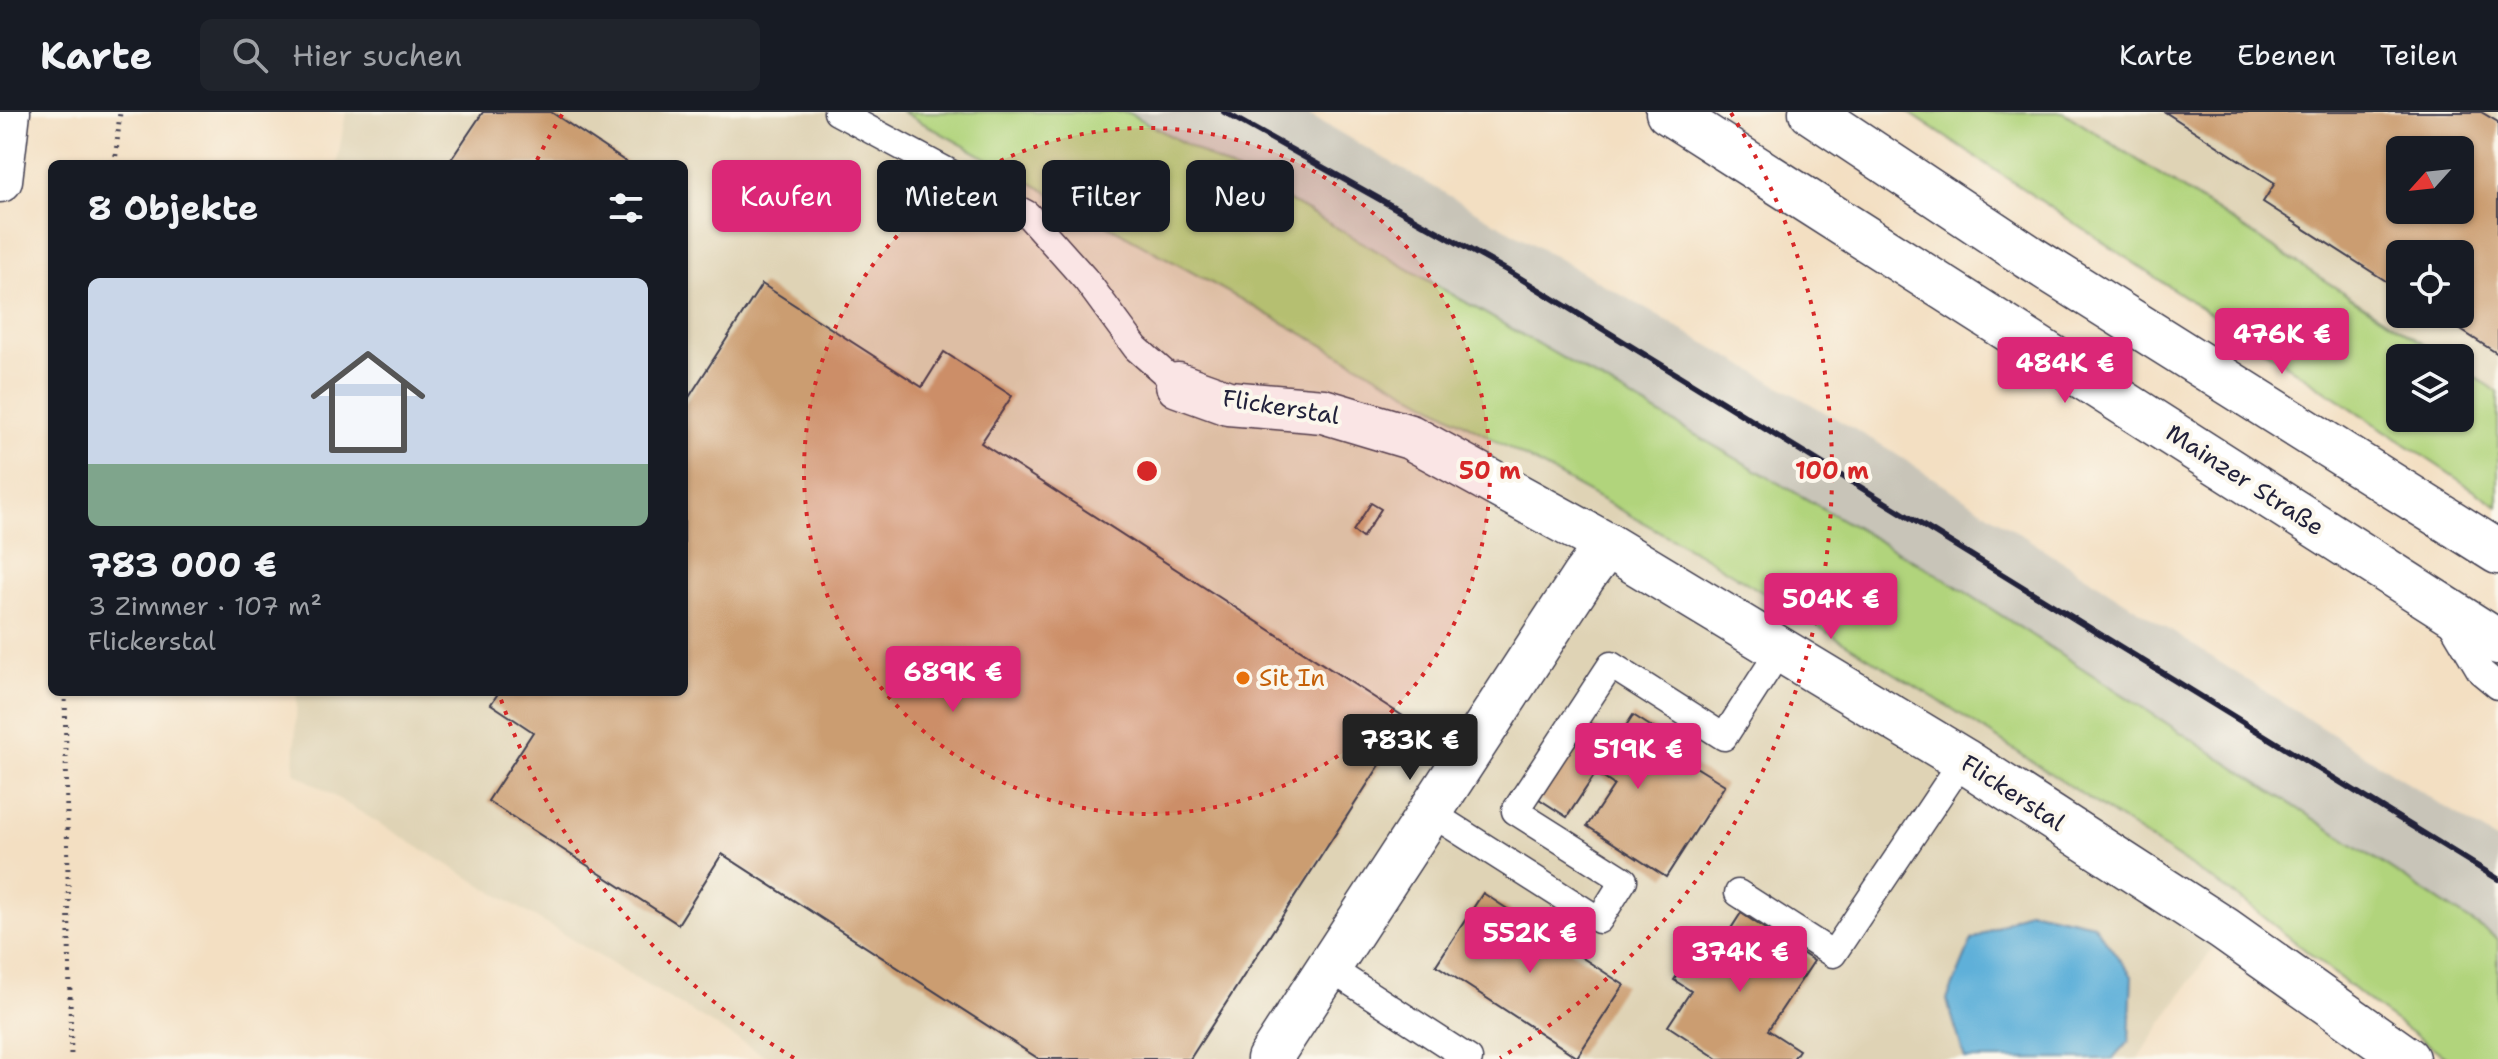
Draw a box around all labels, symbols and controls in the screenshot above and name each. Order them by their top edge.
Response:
search box [200,19,760,91]
text: Karte [40,30,152,81]
icon: search [228,33,272,77]
text: Hier suchen [292,35,462,76]
text: Karte [2119,36,2193,74]
text: Ebenen [2237,36,2336,74]
text: Teilen [2380,36,2458,74]
north arrow [2386,136,2474,224]
map controls [2386,136,2474,432]
chip: Kaufen [712,160,861,232]
chip: Mieten [877,160,1026,232]
chip: Filter [1042,160,1170,232]
chip: Neu [1186,160,1294,232]
text: 8 Objekte [88,185,259,231]
icon: filters [604,186,648,230]
button: locate [2386,240,2474,328]
pin: 476K € [2217,308,2347,376]
text: 476K € [2233,316,2331,351]
icon: home [296,330,440,474]
pin: 484K € [2000,337,2130,405]
button: layers [2386,344,2474,432]
text: 484K € [2015,345,2115,380]
street label: Flickerstal [1220,382,1343,432]
street label: Mainzer Straße [2160,417,2330,543]
text: 50 m [1459,455,1521,487]
text: 100 m [1795,455,1869,487]
centre of rings [1133,457,1161,485]
text: 783 000 € [88,542,277,588]
pin: 504K € [1766,573,1896,641]
text: 504K € [1782,581,1880,616]
text: 3 Zimmer · 107 m² [88,588,322,623]
text: Flickerstal [88,623,216,658]
pin: 689K € [888,646,1018,714]
text: 689K € [904,654,1002,689]
place label: Sit In [1259,662,1325,694]
marker: Sit In [1234,669,1252,687]
pin: 783K € [1345,714,1475,782]
text: 783K € [1361,722,1459,757]
pin: 519K € [1573,723,1703,791]
text: 519K € [1593,731,1683,766]
street label: Flickerstal [1955,747,2072,839]
pin: 552K € [1465,907,1595,975]
text: 552K € [1483,915,1577,950]
pin: 374K € [1675,926,1805,994]
text: 374K € [1691,934,1789,969]

